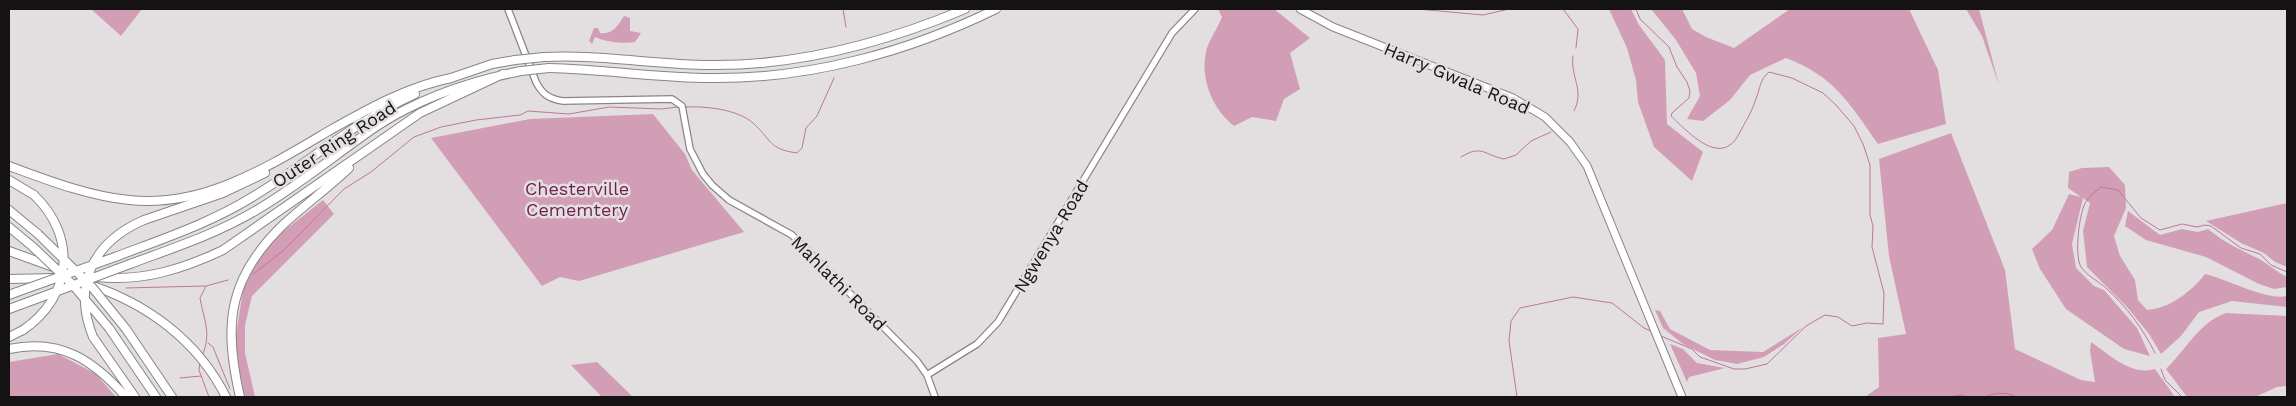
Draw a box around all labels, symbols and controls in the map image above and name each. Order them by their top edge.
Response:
street label: Harry Gwala Road [1381,38,1533,118]
street label: Outer Ring Road [268,96,400,192]
street label: Ngwenya Road [1009,176,1093,296]
park label: Chesterville Cememtery [525,178,629,220]
street label: Mahlathi Road [787,231,891,335]

